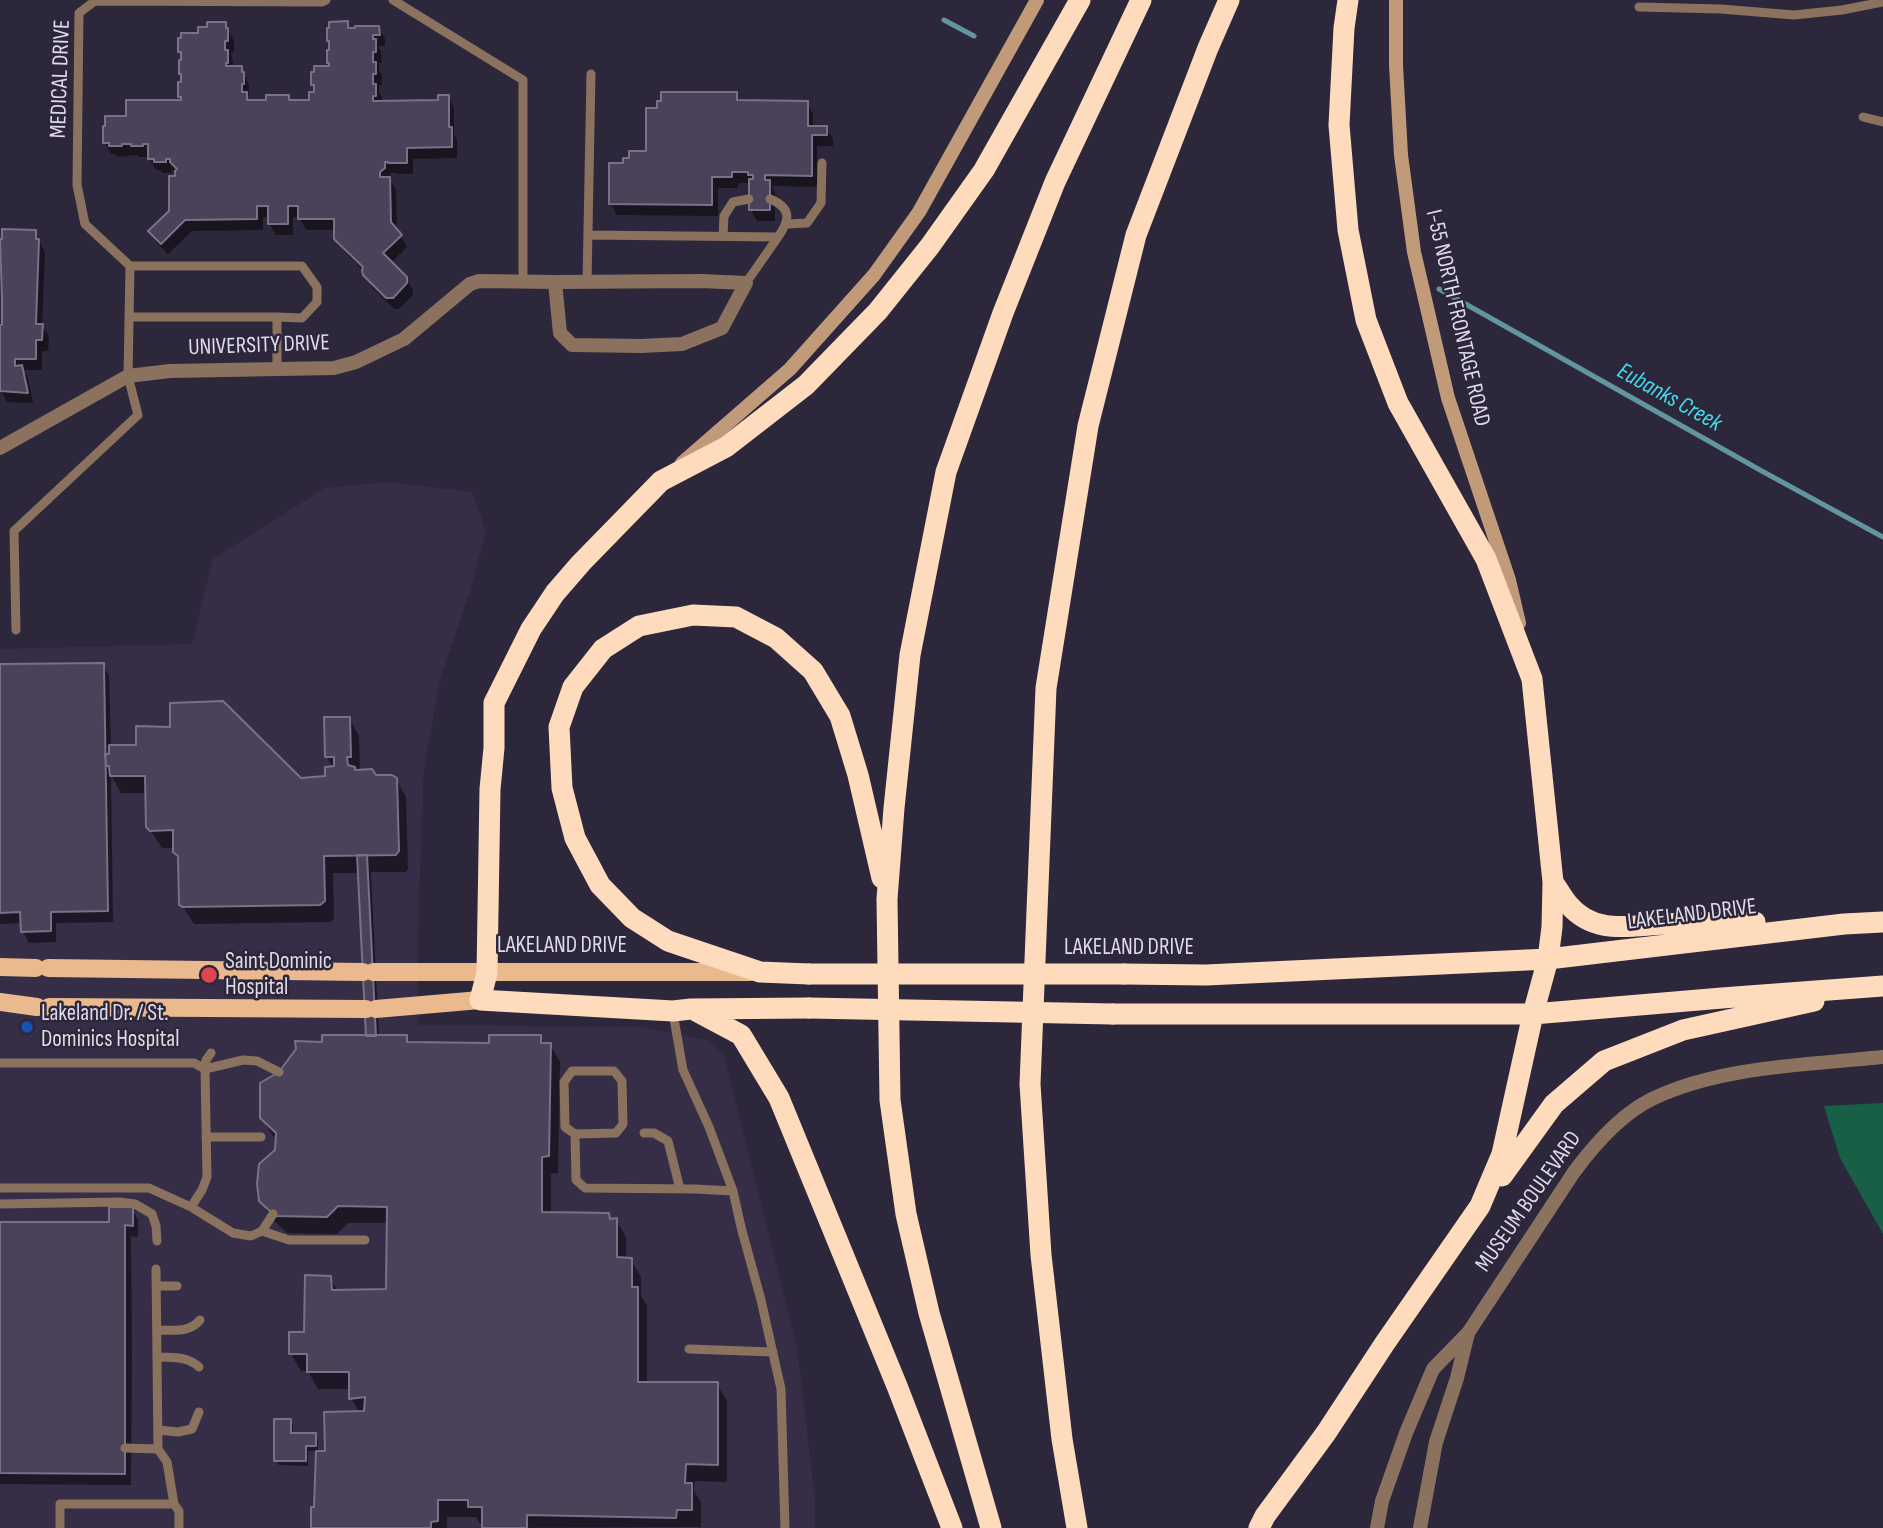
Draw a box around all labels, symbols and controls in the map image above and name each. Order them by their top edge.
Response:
street label: MEDICAL DRIVE [45,19,77,139]
street label: I-55 NORTH FRONTAGE ROAD [1419,207,1495,429]
street label: UNIVERSITY DRIVE [188,330,330,362]
water label: Eubanks Creek [1612,357,1726,439]
street label: LAKELAND DRIVE [1626,893,1758,937]
street label: LAKELAND DRIVE [497,932,627,960]
street label: LAKELAND DRIVE [1064,934,1194,962]
place label: Saint Dominic Hospital [225,948,332,1002]
marker: Saint Dominic Hospital [199,965,219,985]
place label: Lakeland Dr. / St. Dominics Hospital [41,1000,179,1054]
marker: Lakeland Dr. / St. Dominics Hospital [19,1019,35,1035]
street label: MUSEUM BOULEVARD [1470,1126,1588,1278]

